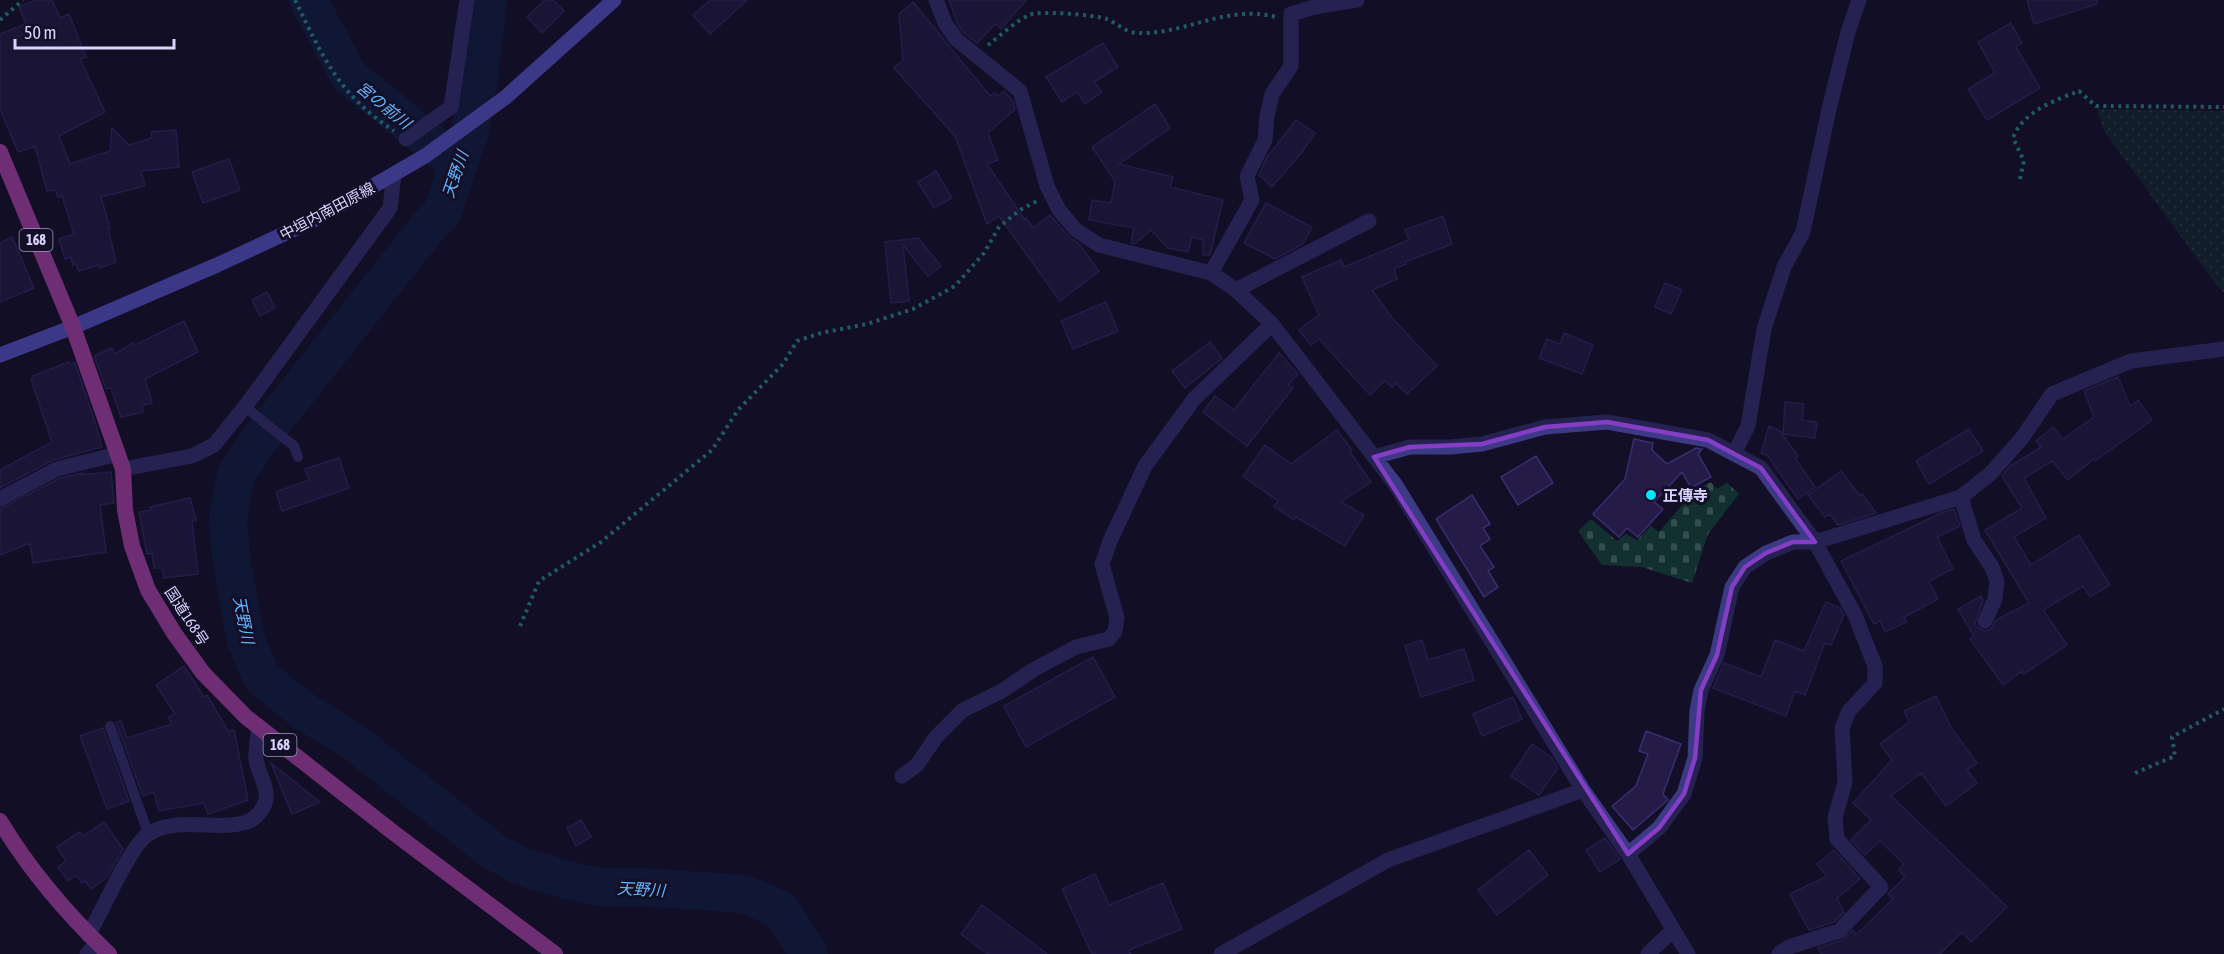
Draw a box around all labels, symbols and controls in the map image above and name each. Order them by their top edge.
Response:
scale bar [15,12,174,50]
text: 50 m [24,22,56,43]
water label: 宮の前川 [353,78,416,133]
water label: 天野川 [439,146,472,200]
street label: 中垣内南田原線 [277,179,377,243]
road number: 168 [20,229,52,251]
place label: 正傳寺 [1663,487,1708,504]
marker: 正傳寺 [1644,488,1658,502]
street label: 国道168号 [162,584,212,648]
water label: 天野川 [231,595,258,647]
road number: 168 [264,734,296,756]
water label: 天野川 [617,879,667,899]

